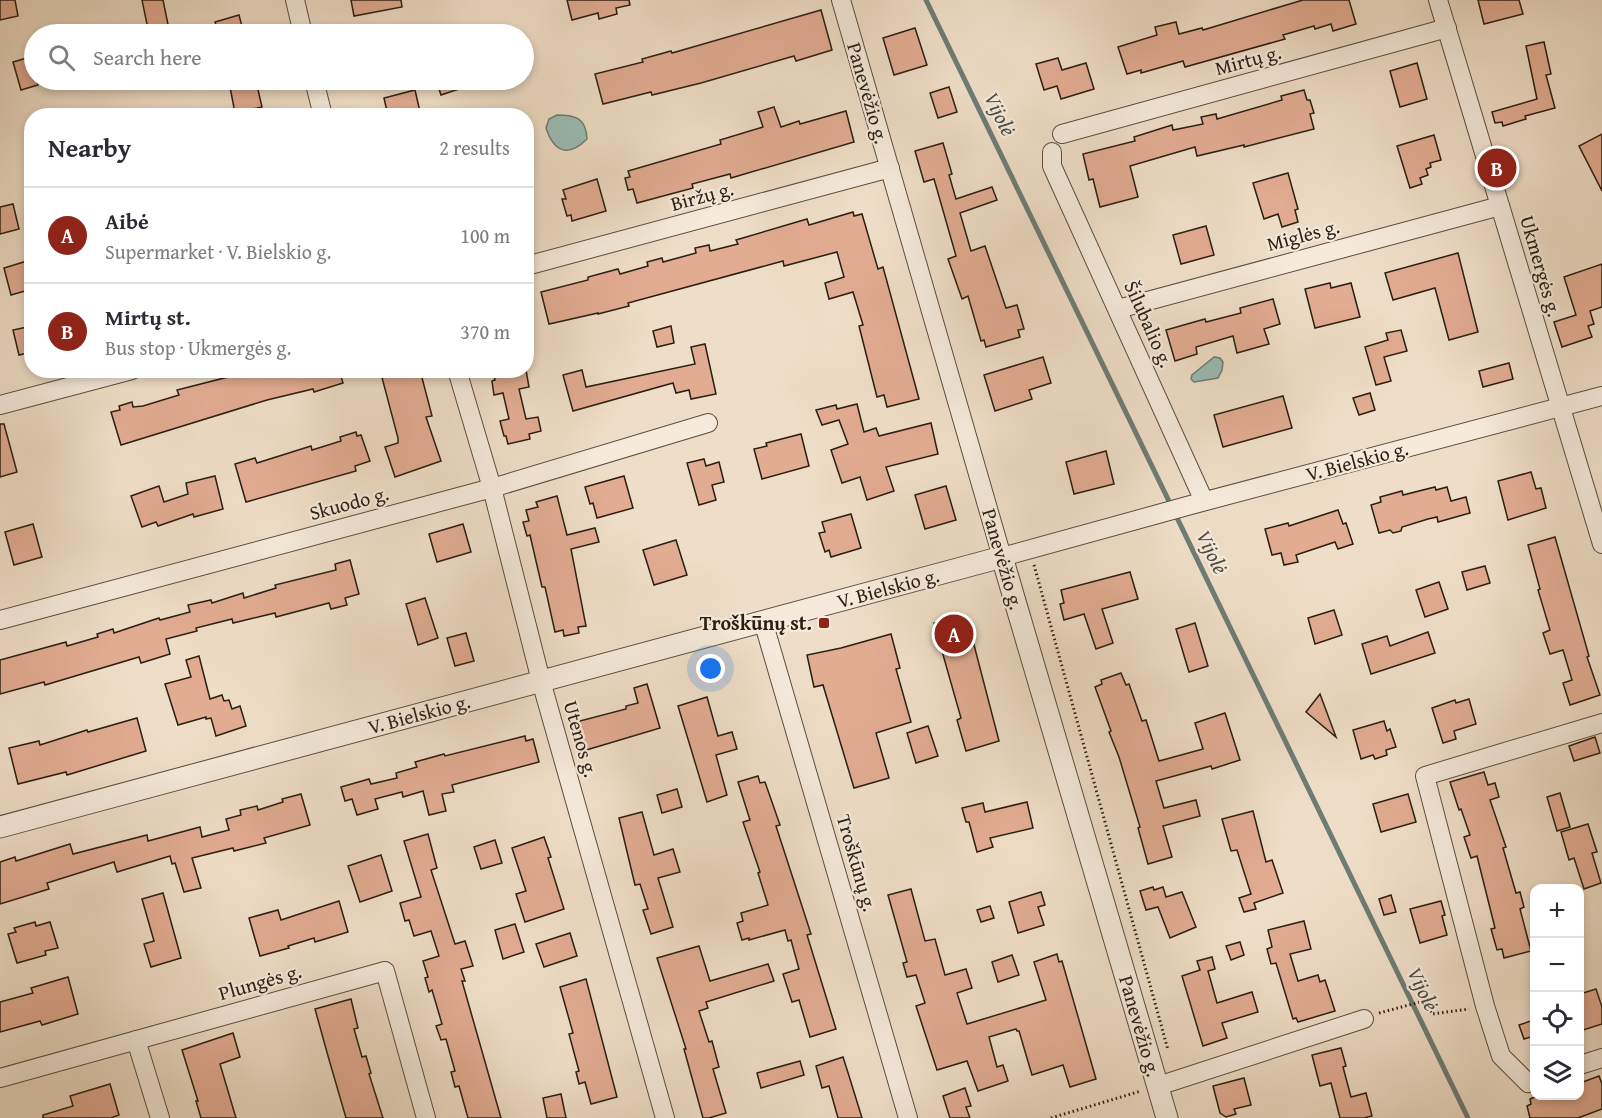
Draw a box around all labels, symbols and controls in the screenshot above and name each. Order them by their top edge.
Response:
search box [24,24,534,90]
street label: Mirtų g. [1212,37,1284,82]
street label: Panevėžio g. [840,39,897,147]
icon: search [45,41,78,74]
text: Search here [93,41,202,73]
water label: Vijolė [976,86,1024,141]
text: Nearby [48,128,131,167]
text: 2 results [439,133,510,162]
pin: B [1478,146,1516,190]
street label: Biržų g. [667,173,737,218]
text: Aibė [105,205,149,237]
street label: Miglės g. [1263,211,1342,258]
street label: Ukmergės g. [1513,212,1570,320]
text: A [61,221,74,250]
text: 100 m [460,221,510,250]
text: Supermarket · V. Bielskio g. [105,237,331,266]
street label: Šilubalio g. [1117,276,1181,372]
text: Mirtų st. [105,301,191,333]
text: B [61,317,74,346]
text: 370 m [460,317,510,346]
text: Bus stop · Ukmergės g. [105,333,291,362]
street label: V. Bielskio g. [1302,433,1411,488]
street label: Skuodo g. [306,478,392,527]
street label: Panevėžio g. [975,505,1032,613]
water label: Vijolė [1188,524,1236,579]
street label: V. Bielskio g. [833,560,942,615]
place label: Troškūnų st. [700,608,812,637]
pin: A [934,612,974,656]
marker: Troškūnų st. [817,616,831,630]
your location [696,654,725,683]
street label: V. Bielskio g. [364,686,473,741]
street label: Utenos g. [557,697,606,780]
street label: Troškūnų g. [830,811,885,915]
map controls [1530,884,1584,1100]
button: + [1530,884,1584,938]
button: − [1530,938,1584,992]
street label: Plungės g. [215,956,305,1007]
water label: Vijolė [1399,961,1447,1016]
street label: Panevėžio g. [1112,972,1169,1080]
button: locate [1530,992,1584,1046]
button: layers [1530,1046,1584,1100]

